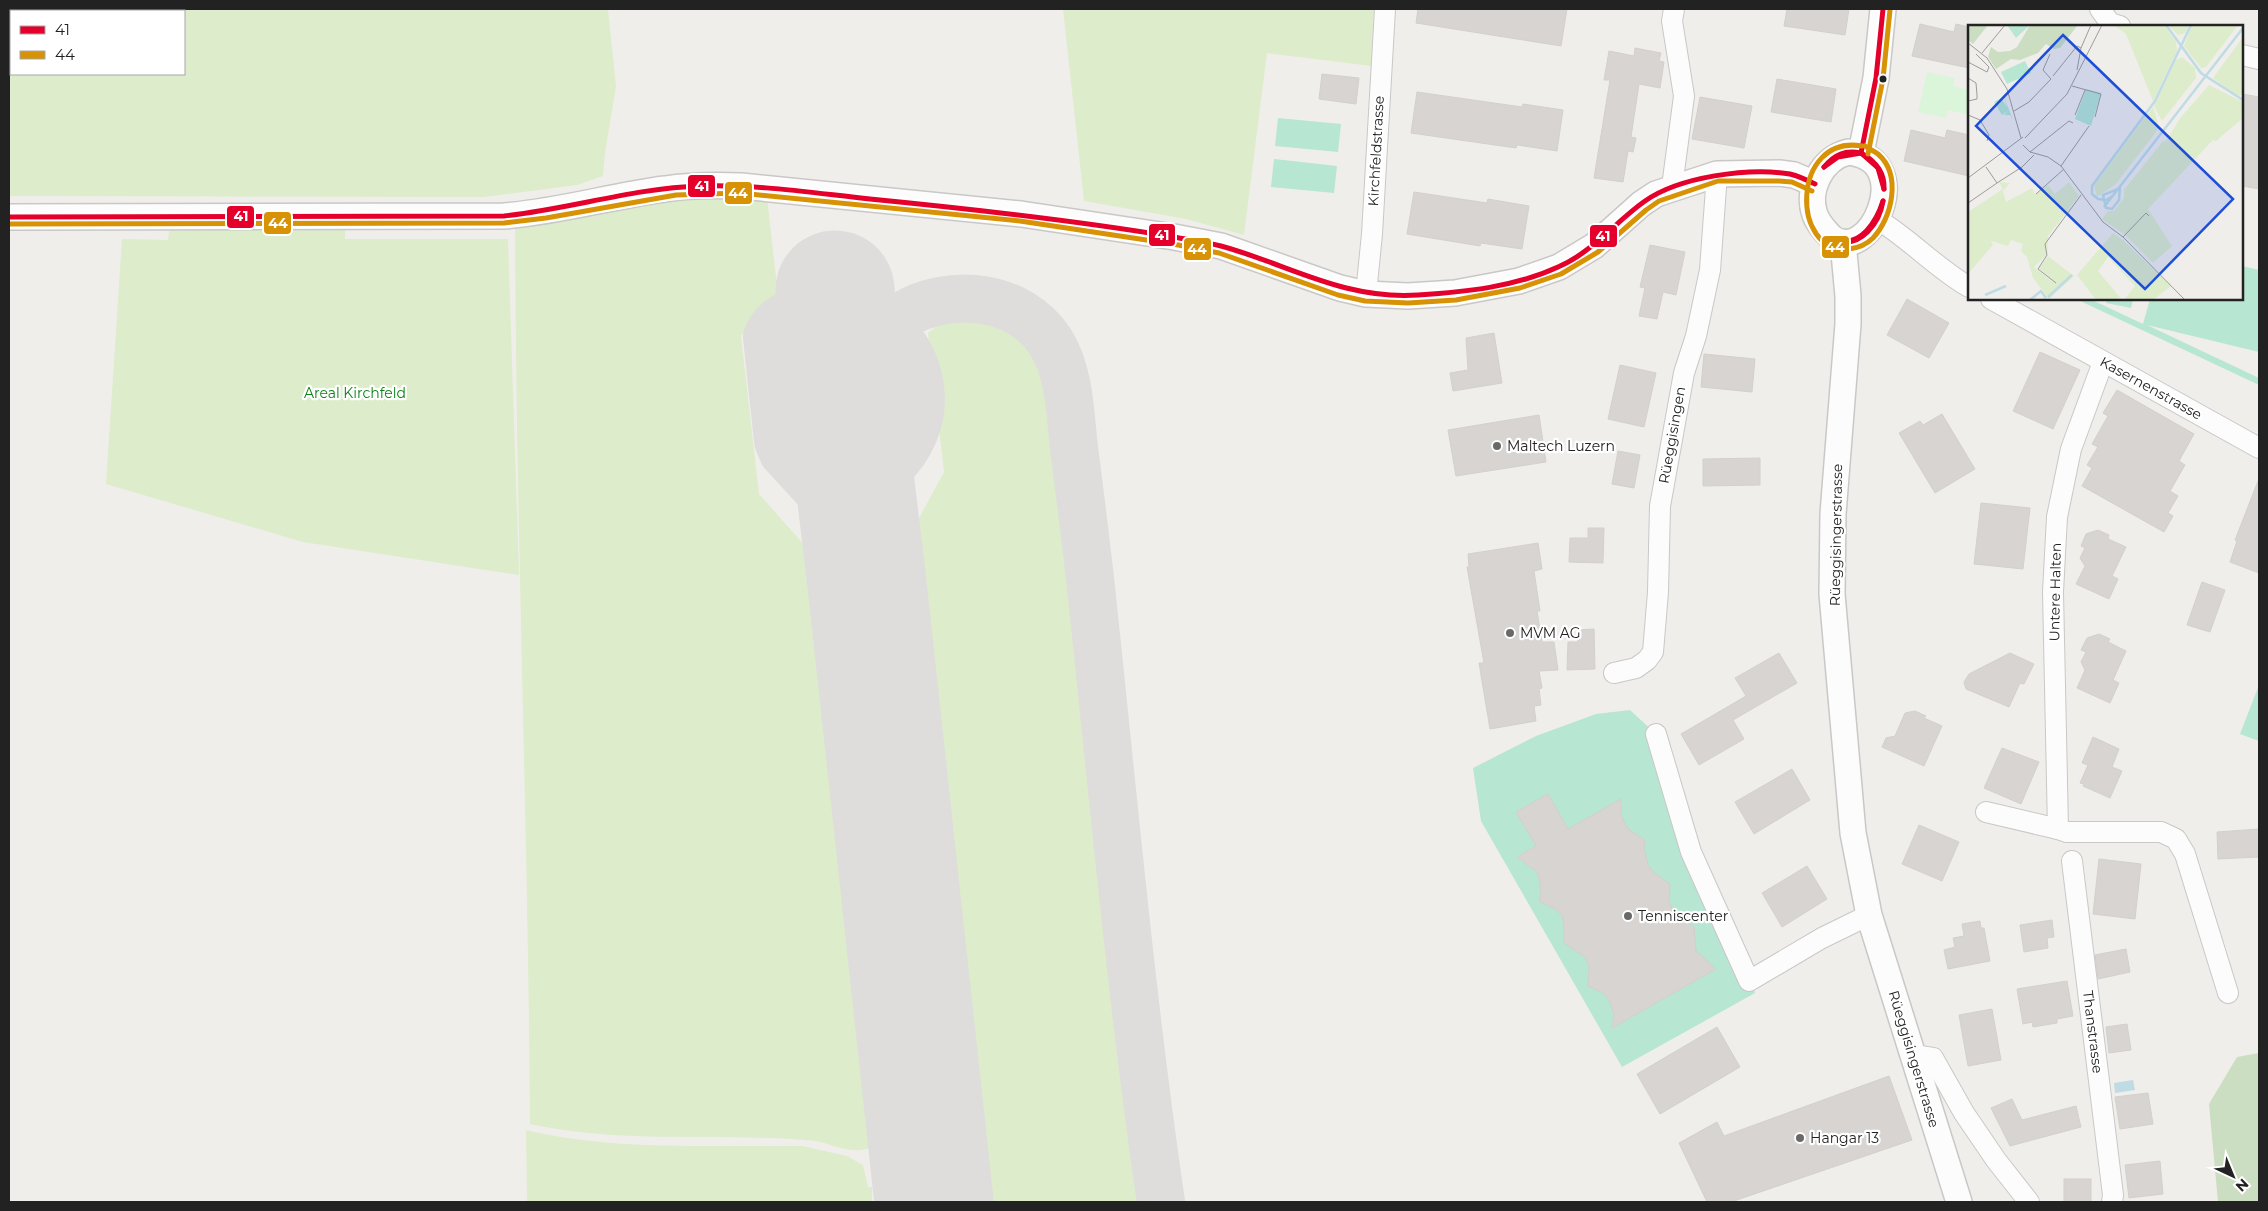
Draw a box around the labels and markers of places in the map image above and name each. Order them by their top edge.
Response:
unlabelled marker [1878,74,1888,84]
place label: Maltech Luzern [1507,437,1615,455]
marker: Maltech Luzern [1491,440,1503,452]
place label: MVM AG [1520,624,1580,642]
marker: MVM AG [1504,627,1516,639]
place label: Tenniscenter [1638,907,1729,925]
marker: Tenniscenter [1622,910,1634,922]
place label: Hangar 13 [1810,1129,1879,1147]
marker: Hangar 13 [1794,1132,1806,1144]

